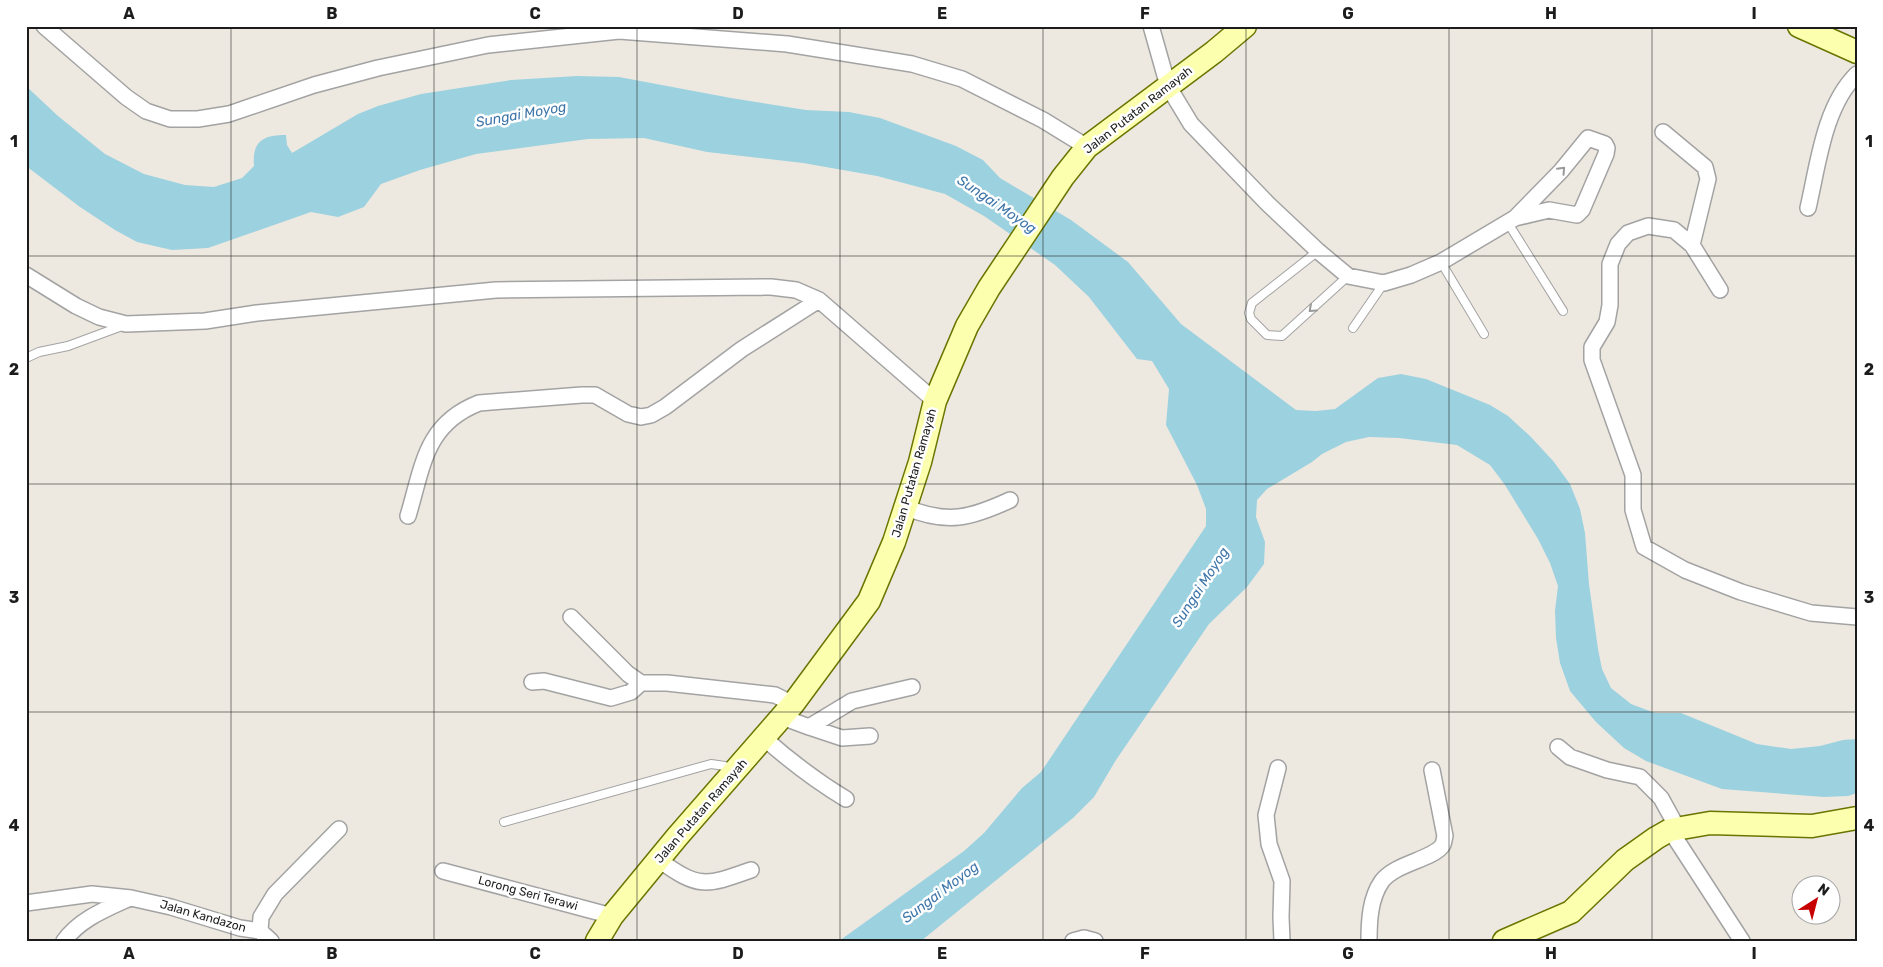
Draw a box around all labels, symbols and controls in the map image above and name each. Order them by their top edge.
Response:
text: A [123,4,135,23]
text: B [326,4,338,23]
text: C [529,4,541,23]
text: D [732,4,744,23]
text: E [937,4,947,23]
text: F [1140,4,1150,23]
text: G [1342,4,1354,23]
text: H [1545,4,1557,23]
text: I [1751,4,1757,23]
street label: Jalan Putatan Ramayah [1081,63,1195,157]
water label: Sungai Moyog [474,98,568,131]
text: 1 [10,132,18,151]
text: 1 [1865,132,1873,151]
one-way arrow [1556,167,1565,176]
water label: Sungai Moyog [954,172,1039,237]
one-way arrow [1308,303,1317,312]
text: 2 [9,360,19,379]
text: 2 [1864,360,1874,379]
street label: Jalan Putatan Ramayah [889,407,939,539]
water label: Sungai Moyog [1168,544,1233,630]
text: 3 [9,588,19,607]
text: 3 [1864,588,1874,607]
street label: Jalan Putatan Ramayah [652,756,750,866]
text: 4 [9,816,20,835]
text: 4 [1864,816,1875,835]
water label: Sungai Moyog [899,858,982,927]
street label: Lorong Seri Terawi [477,873,579,913]
north arrow [1790,874,1840,924]
text: N [1814,880,1832,900]
street label: Jalan Kandazon [158,897,248,935]
text: A [123,944,135,963]
text: B [326,944,338,963]
text: C [529,944,541,963]
text: D [732,944,744,963]
text: E [937,944,947,963]
text: F [1140,944,1150,963]
text: G [1342,944,1354,963]
text: H [1545,944,1557,963]
text: I [1751,944,1757,963]

